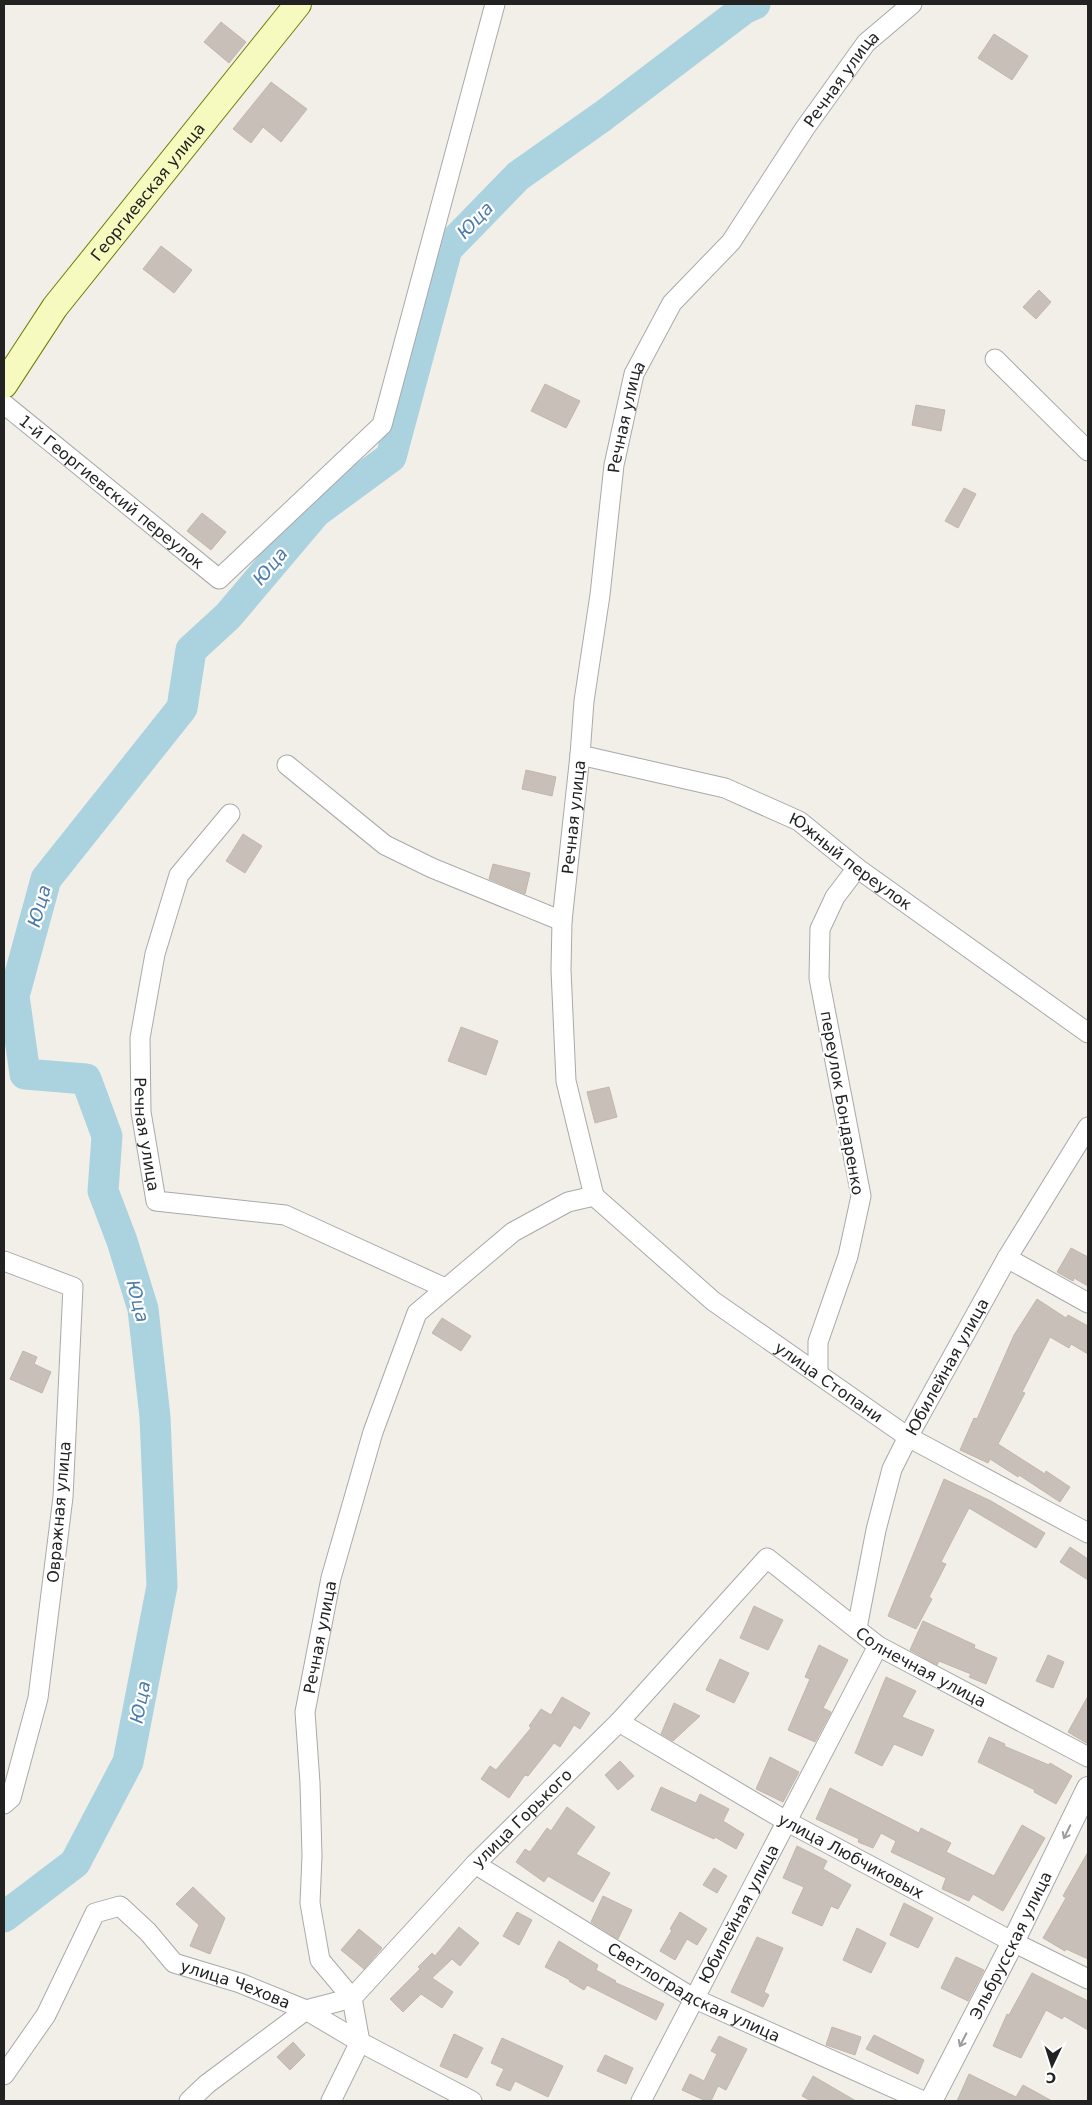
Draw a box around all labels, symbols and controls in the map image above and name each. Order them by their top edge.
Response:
street label: Речная улица [799,27,883,131]
street label: Георгиевская улица [86,119,209,265]
water label: Юца [453,197,497,243]
street label: Речная улица [604,357,649,474]
street label: 1-й Георгиевский переулок [15,411,208,573]
water label: Юца [248,543,292,589]
street label: Речная улица [558,759,589,875]
street label: Южный переулок [786,808,916,914]
water label: Юца [23,883,55,929]
street label: переулок Бондаренко [816,1009,868,1197]
street label: Речная улица [131,1077,164,1192]
water label: Юца [122,1278,154,1324]
street label: Юбилейная улица [901,1295,992,1439]
street label: улица Стопани [771,1338,887,1426]
street label: Овражная улица [43,1440,75,1584]
street label: Речная улица [299,1579,340,1695]
street label: Солнечная улица [852,1623,990,1711]
water label: Юца [126,1679,154,1725]
street label: улица Горького [468,1765,576,1871]
street label: улица Любчиковых [775,1809,927,1902]
one-way arrow [1062,1824,1071,1839]
street label: Юбилейная улица [695,1841,782,1986]
street label: Эльбрусская улица [965,1868,1056,2022]
street label: Светлоградская улица [604,1938,783,2045]
street label: улица Чехова [178,1956,293,2012]
one-way arrow [958,2032,967,2047]
north arrow [1027,2040,1077,2090]
text: С [1045,2070,1057,2086]

